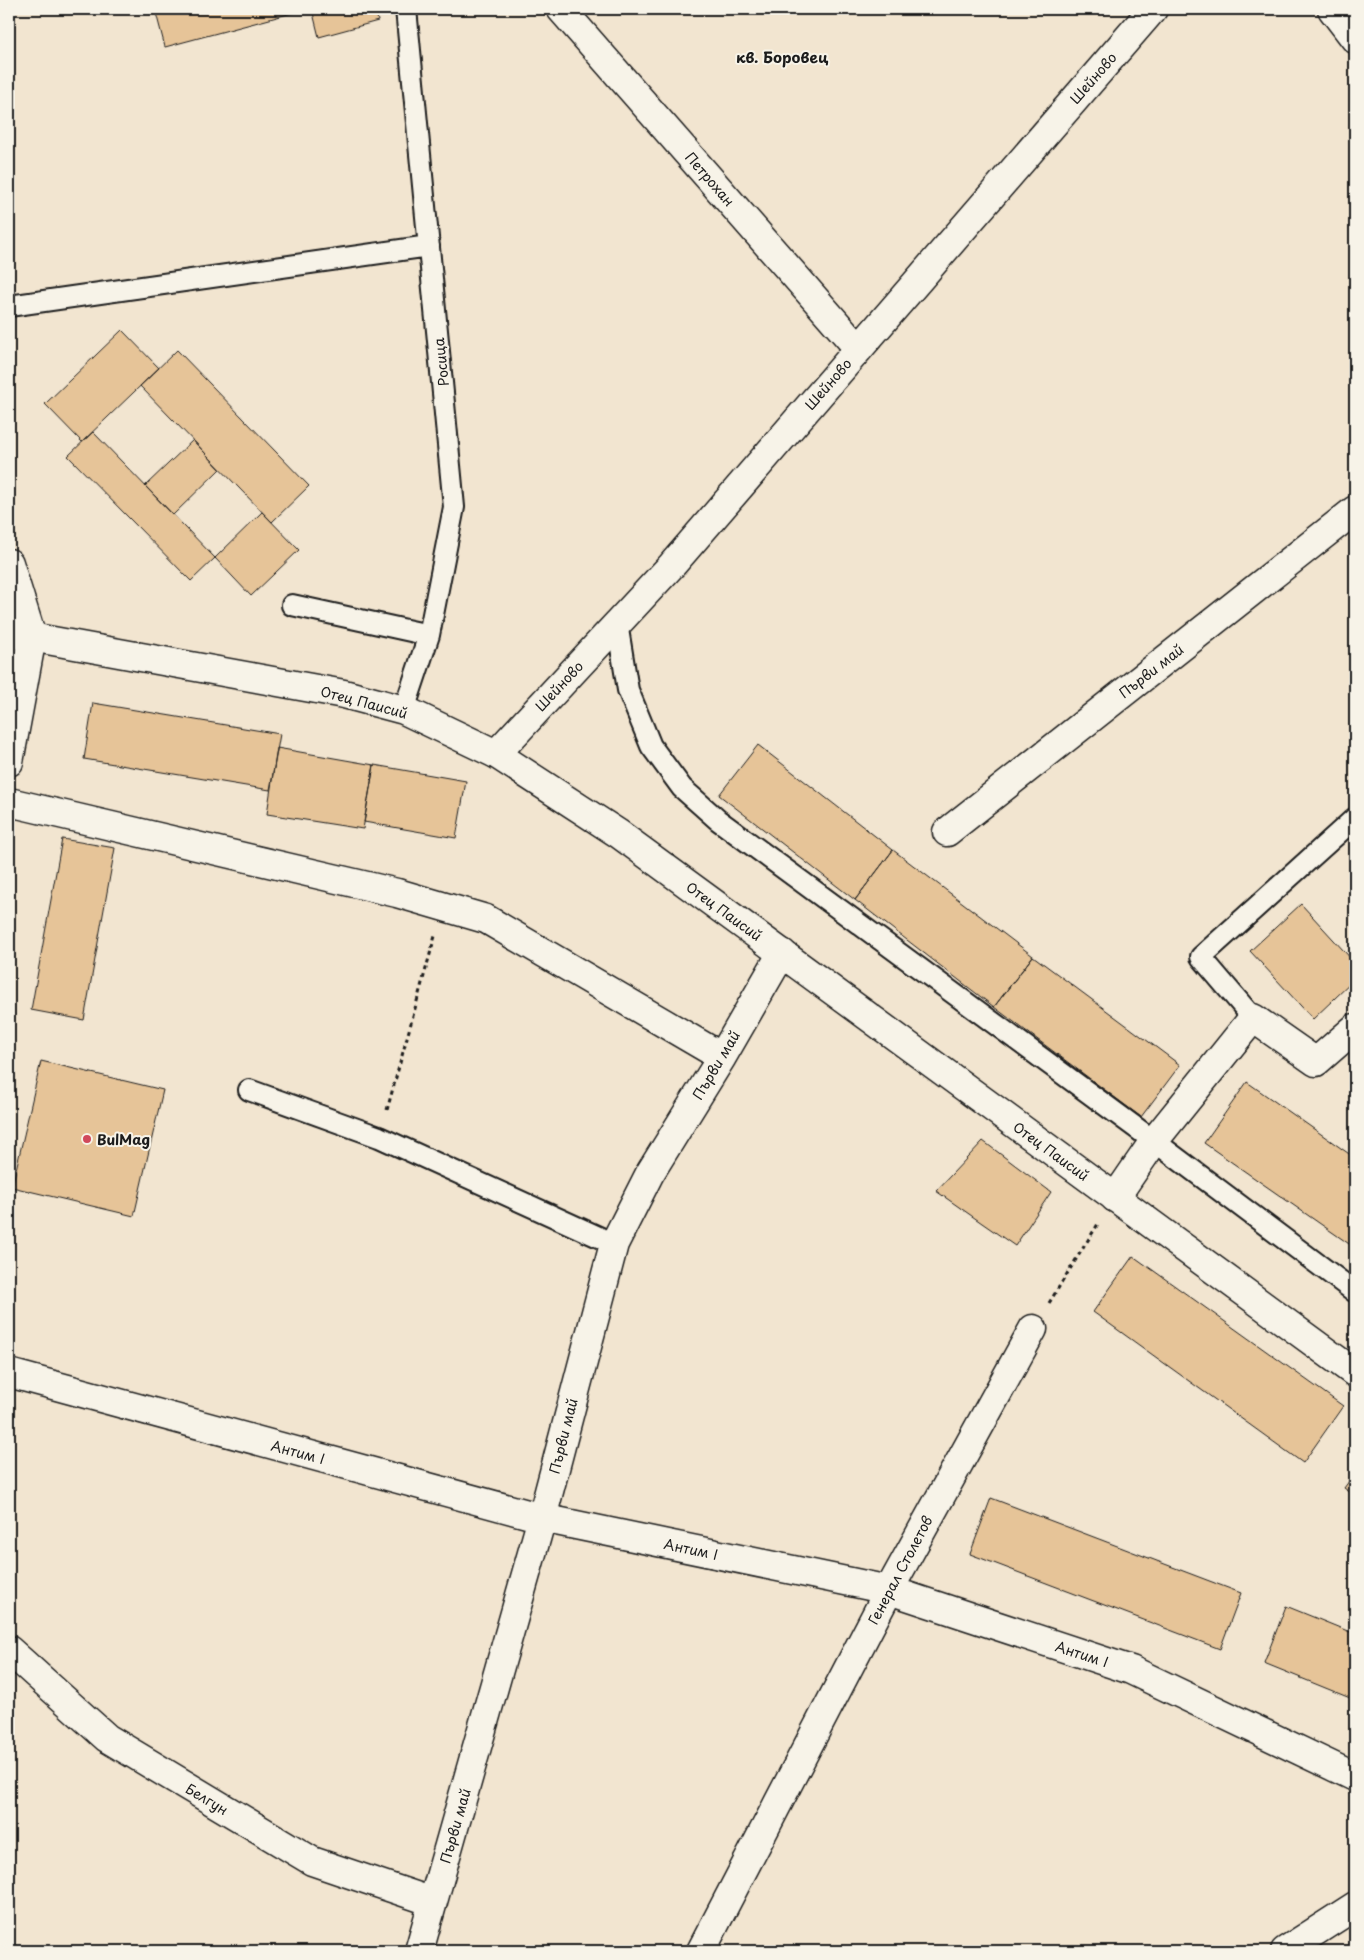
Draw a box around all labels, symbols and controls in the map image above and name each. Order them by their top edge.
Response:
district label: кв. Боровец [736,45,829,68]
street label: Шейново [1065,48,1121,108]
street label: Петрохан [680,147,740,211]
street label: Росица [428,336,454,387]
street label: Шейново [800,354,856,414]
street label: Първи май [1114,639,1188,703]
street label: Шейново [530,656,588,716]
street label: Отец Паисий [318,680,410,724]
street label: Отец Паисий [682,876,766,946]
street label: Първи май [687,1027,745,1103]
street label: Отец Паисий [1009,1116,1093,1186]
place label: BulMag [97,1129,150,1150]
marker: BulMag [81,1133,93,1145]
street label: Първи май [543,1396,583,1476]
street label: Антим I [269,1435,327,1469]
street label: Генерал Столетов [862,1512,938,1628]
street label: Антим I [662,1533,720,1565]
street label: Антим I [1053,1636,1111,1672]
street label: Белгун [182,1778,232,1820]
street label: Първи май [434,1786,476,1866]

